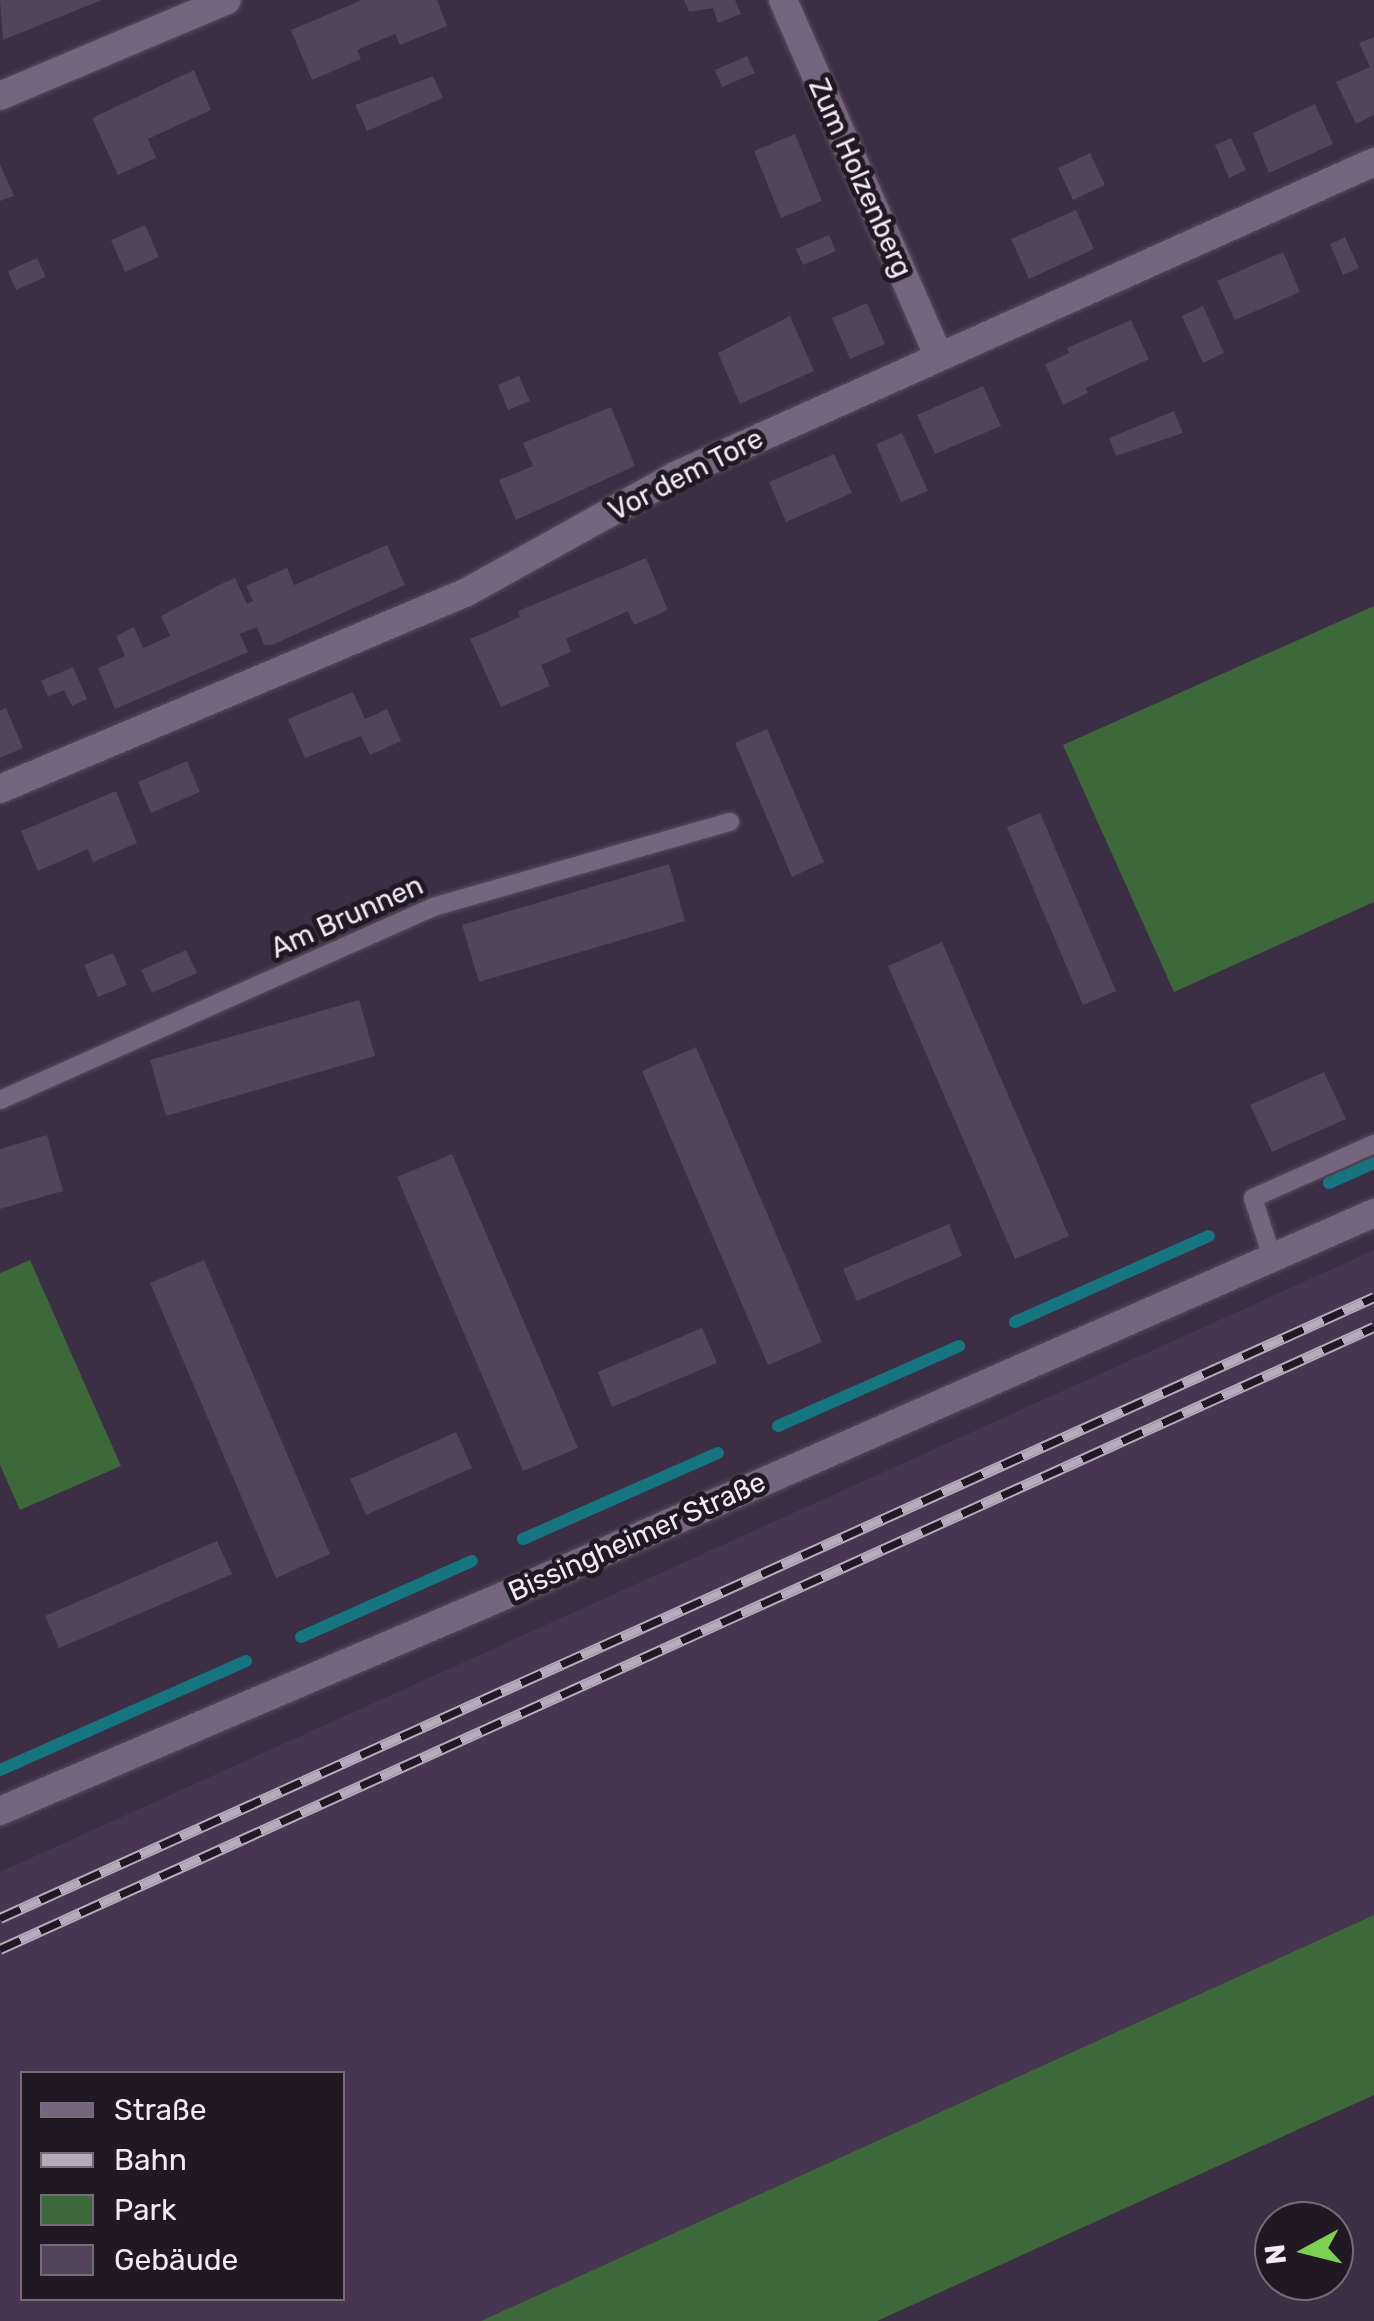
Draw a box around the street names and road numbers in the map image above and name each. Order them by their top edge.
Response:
street label: Zum Holzenberg [801,73,919,283]
street label: Vor dem Tore [603,421,769,529]
street label: Am Brunnen [266,868,428,966]
street label: Bissingheimer Straße [503,1465,771,1609]

